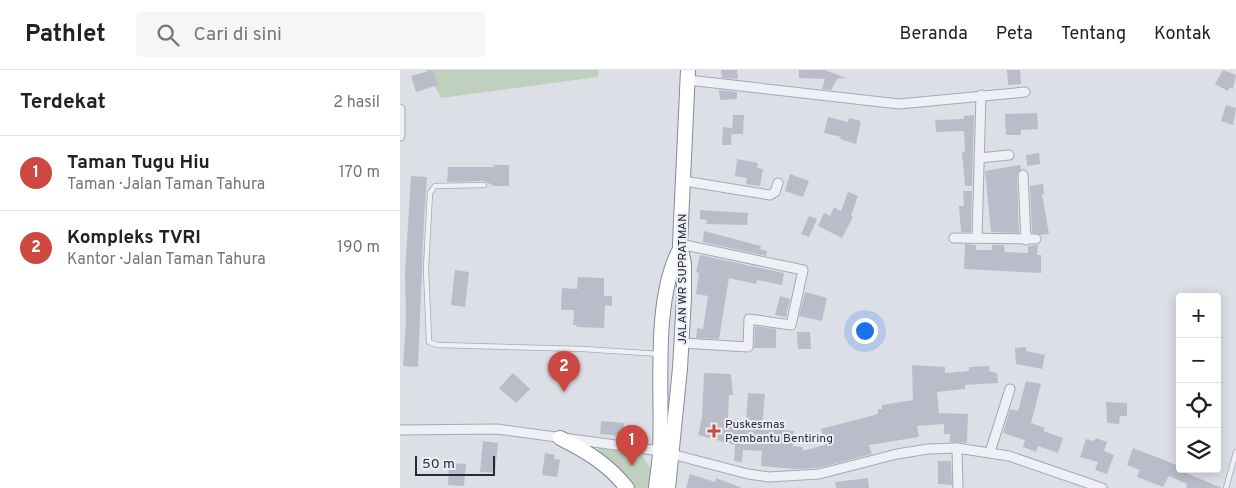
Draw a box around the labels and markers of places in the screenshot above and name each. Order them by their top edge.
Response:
pin: 2 [548,351,580,392]
place label: Puskesmas Pembantu Bentiring [725,417,833,447]
marker: Puskesmas Pembantu Bentiring [707,424,721,438]
pin: 1 [616,425,648,466]

